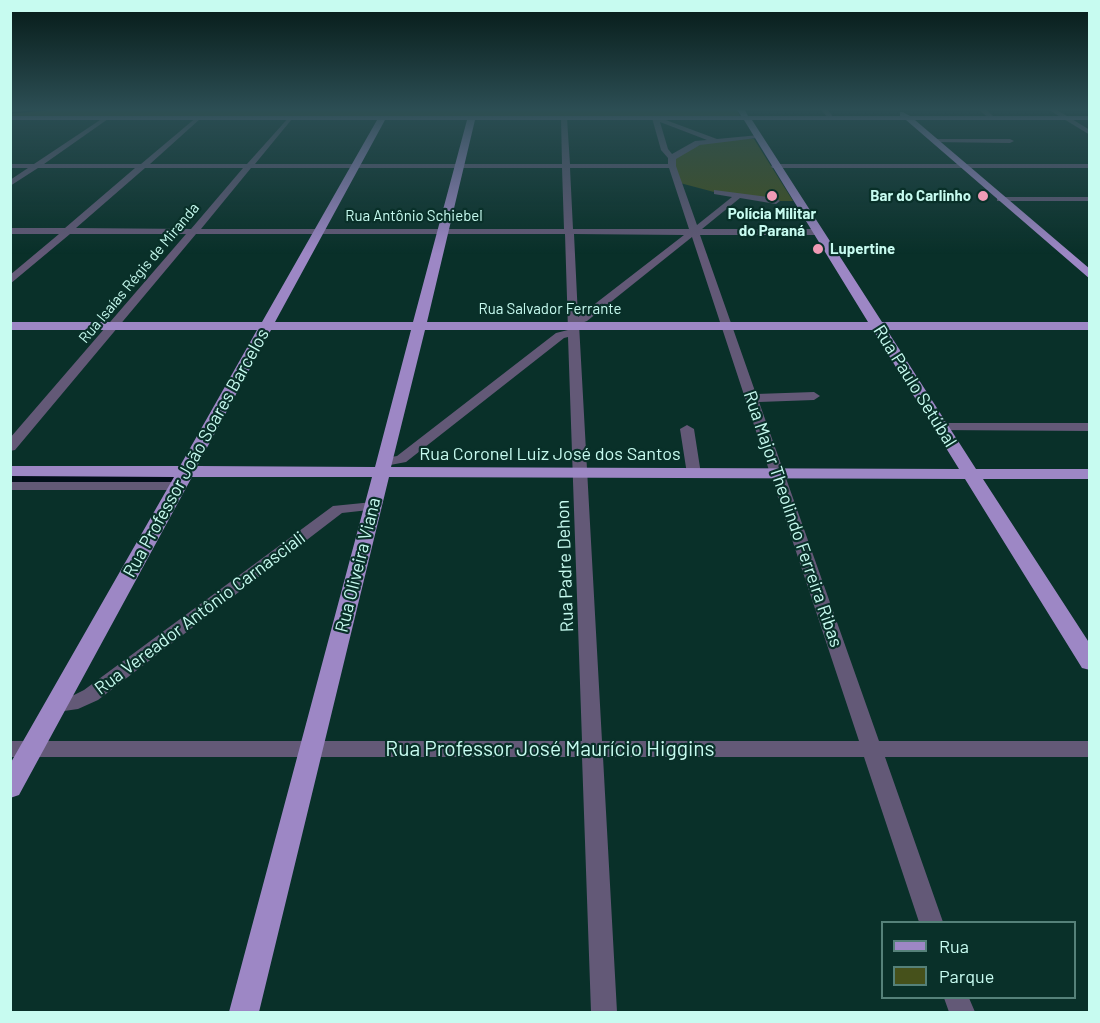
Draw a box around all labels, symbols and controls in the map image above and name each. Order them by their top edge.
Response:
place label: Bar do Carlinho [870,187,971,205]
marker: Polícia Militar do Paraná [765,189,779,203]
marker: Bar do Carlinho [976,189,990,203]
street label: Rua Isaías Régis de Miranda [75,199,203,347]
place label: Polícia Militar do Paraná [728,205,816,240]
street label: Rua Antônio Schiebel [345,207,483,225]
place label: Lupertine [830,240,895,258]
marker: Lupertine [811,242,825,256]
street label: Rua Salvador Ferrante [479,300,621,318]
street label: Rua Paulo Setúbal [869,321,961,451]
street label: Rua Professor João Soares Barcelos [118,325,274,581]
street label: Rua Major Theolindo Ferreira Ribas [739,388,847,650]
street label: Rua Coronel Luiz José dos Santos [419,443,681,465]
street label: Rua Oliveira Viana [331,495,385,635]
street label: Rua Padre Dehon [552,499,578,633]
street label: Rua Vereador Antônio Carnasciali [90,527,310,699]
street label: Rua Professor José Maurício Higgins [385,736,715,762]
legend [881,921,1076,999]
text: Rua [939,935,969,957]
text: Parque [939,965,994,987]

